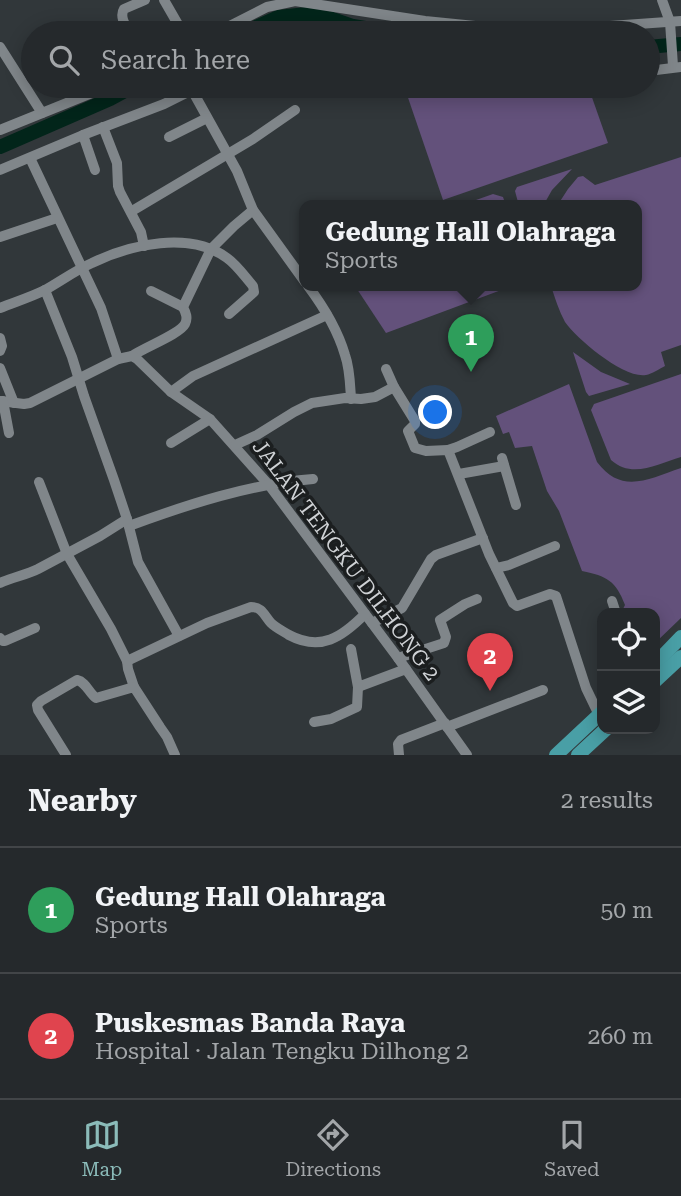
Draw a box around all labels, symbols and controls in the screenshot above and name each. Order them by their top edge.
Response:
search box [21,21,660,98]
icon: search [45,41,83,79]
text: Search here [101,45,250,75]
popup [299,200,642,291]
text: Gedung Hall Olahraga [325,217,616,247]
text: Sports [325,247,398,274]
pin: 1 [448,314,494,372]
your location [418,395,452,429]
street label: JALAN TENGKU DILHONG 2 [248,435,444,685]
map controls [597,608,660,734]
button: locate [597,608,660,671]
pin: 2 [467,633,513,691]
button: layers [597,671,660,734]
text: Nearby [28,783,137,818]
text: 2 results [561,787,653,814]
text: Gedung Hall Olahraga [95,882,386,912]
text: 1 [45,897,57,924]
text: 50 m [600,897,653,924]
text: Sports [95,912,168,939]
text: Puskesmas Banda Raya [95,1008,405,1038]
text: 2 [45,1023,57,1050]
text: 260 m [588,1023,653,1050]
text: Hospital · Jalan Tengku Dilhong 2 [95,1038,469,1065]
tab: Map [82,1116,122,1181]
tab: Directions [285,1116,381,1181]
tab: Saved [544,1116,599,1181]

